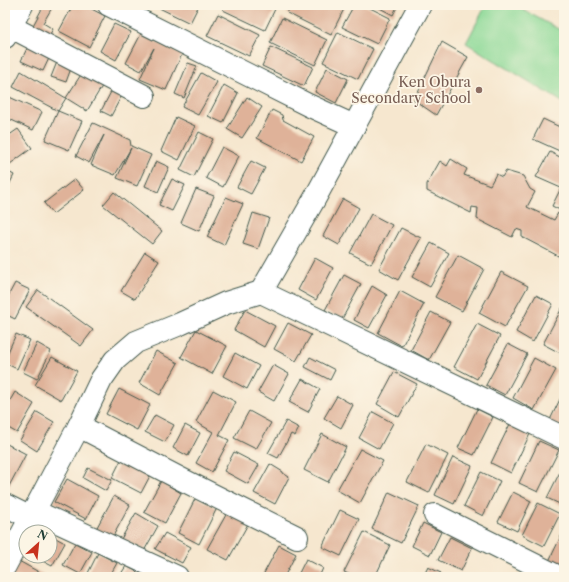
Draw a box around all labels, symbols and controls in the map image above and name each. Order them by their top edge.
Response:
place label: Ken Obura Secondary School [351,73,472,107]
marker: Ken Obura Secondary School [474,85,484,95]
north arrow [18,524,58,564]
text: N [35,527,50,544]

